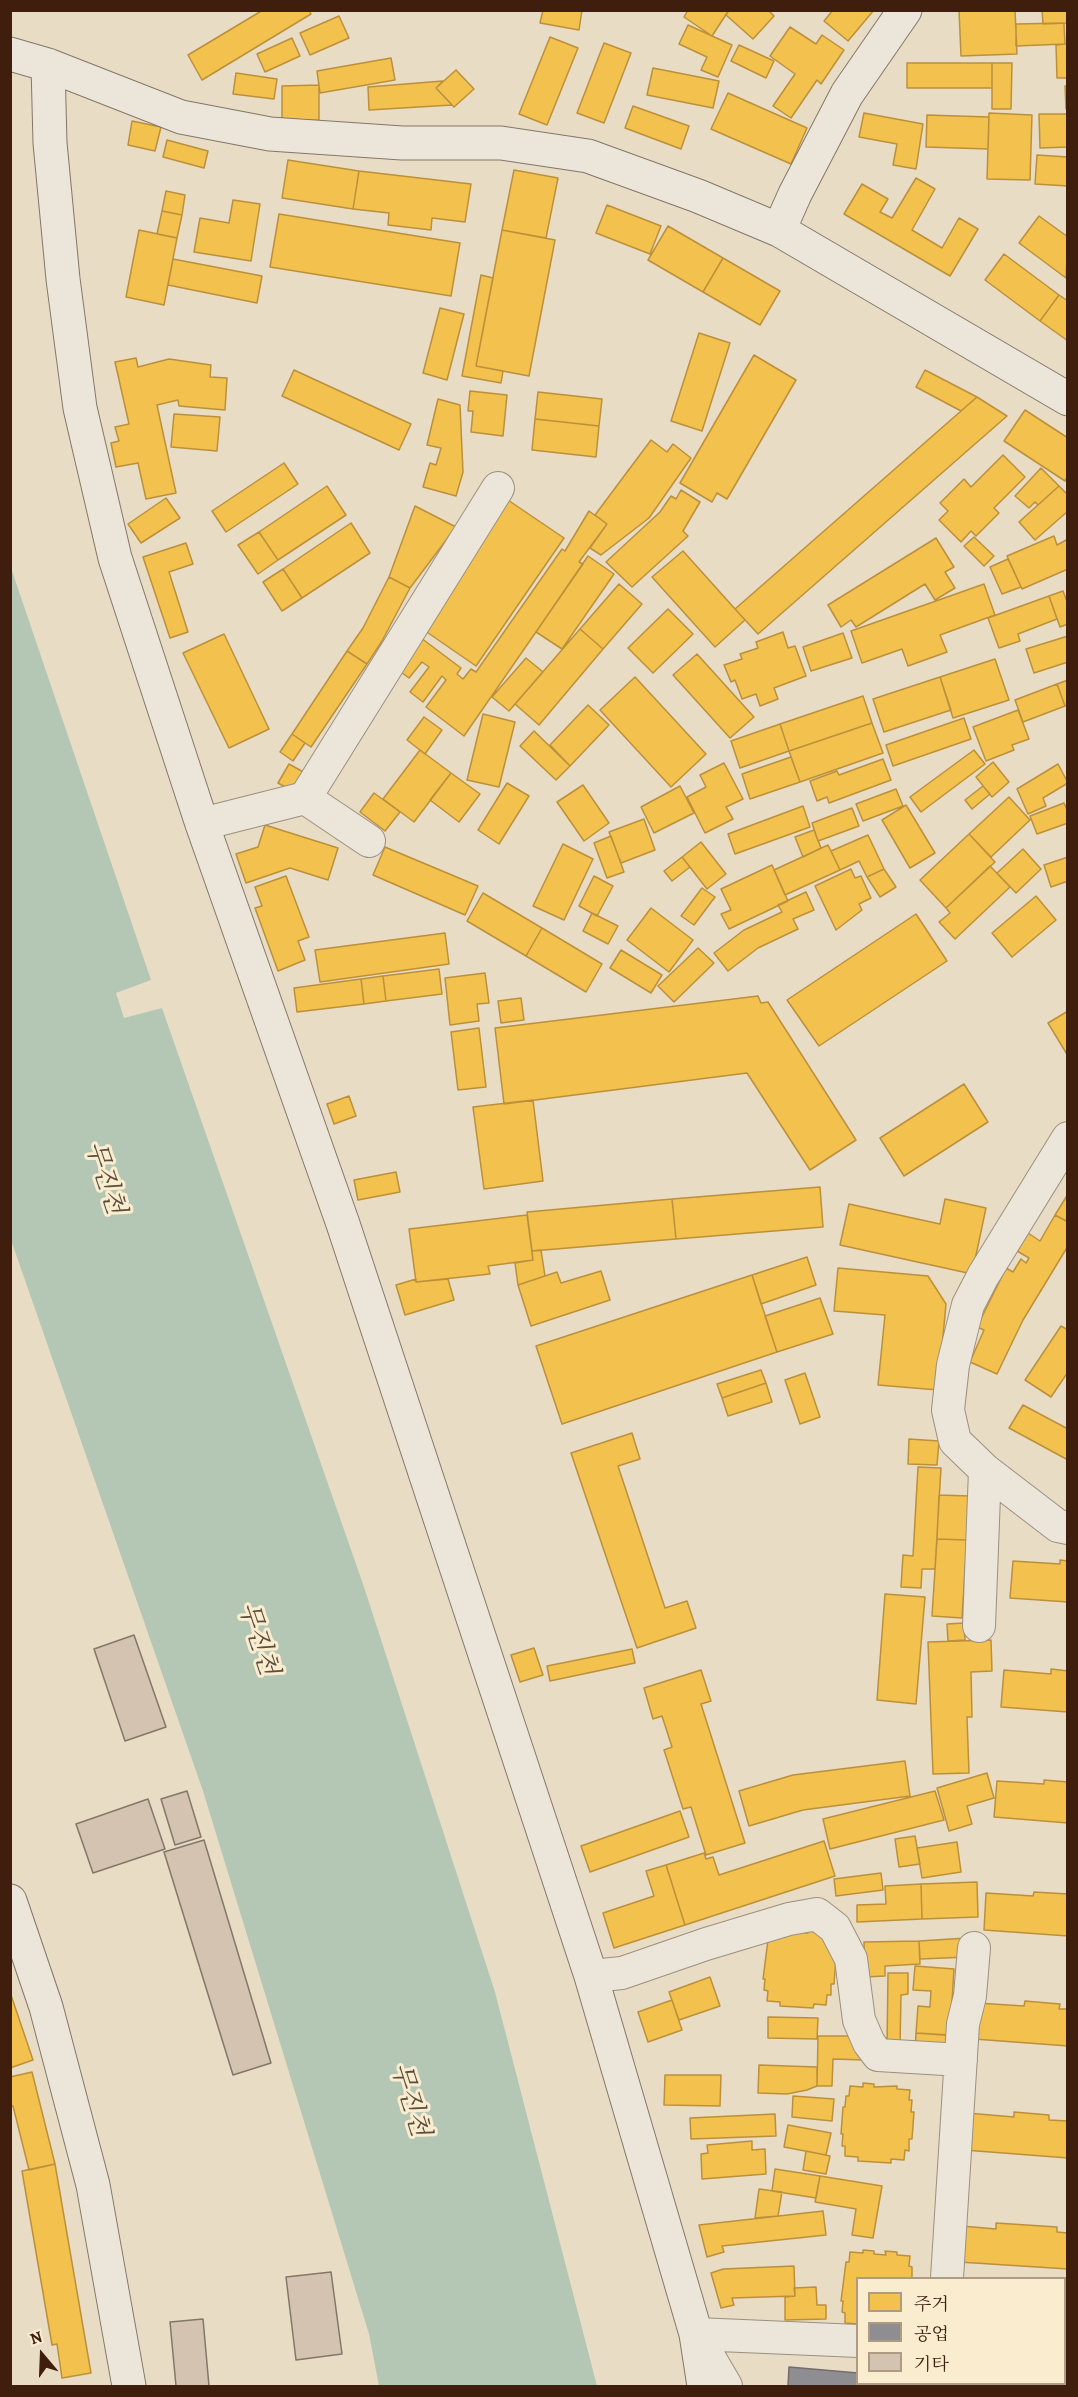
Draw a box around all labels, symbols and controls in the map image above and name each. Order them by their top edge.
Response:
water label: 무진천 [78,1137,130,1219]
water label: 무진천 [231,1598,283,1680]
water label: 무진천 [383,2059,435,2141]
legend [856,2277,1066,2385]
text: 주거 [914,2292,949,2316]
text: 공업 [914,2322,949,2346]
north arrow [12,2325,72,2385]
text: N [27,2326,45,2350]
text: 기타 [914,2352,949,2376]

